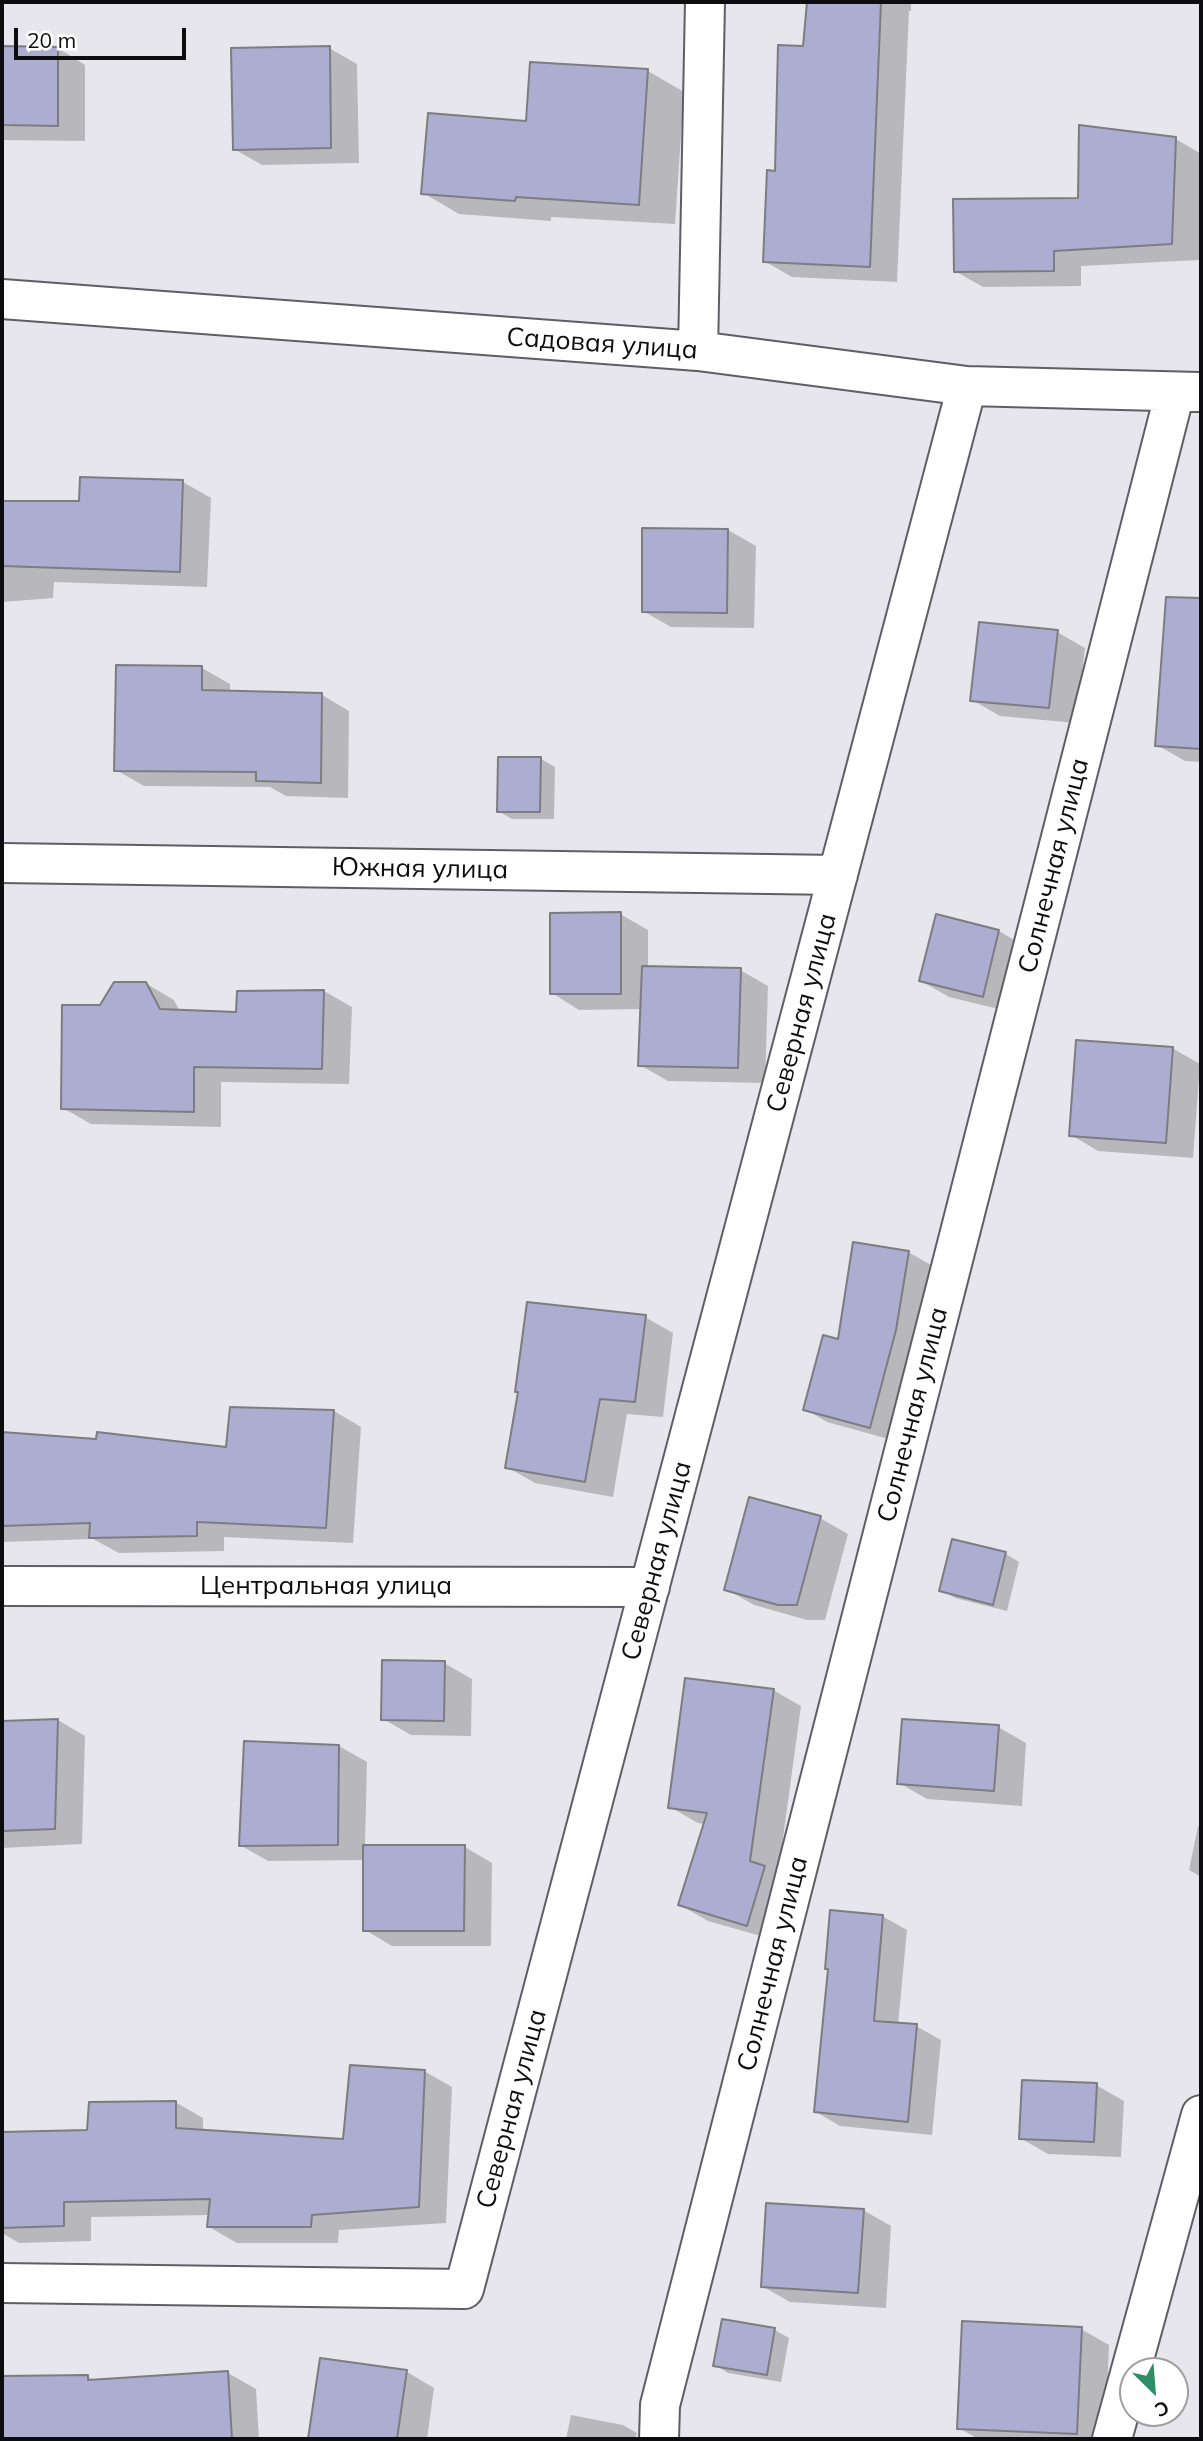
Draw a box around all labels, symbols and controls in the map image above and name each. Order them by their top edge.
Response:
scale bar [18,14,189,58]
text: 20 m [27,27,76,53]
street label: Садовая улица [505,322,699,366]
street label: Солнечная улица [1012,755,1096,977]
street label: Южная улица [332,852,508,886]
street label: Северная улица [760,910,844,1116]
street label: Солнечная улица [871,1304,955,1526]
street label: Северная улица [615,1458,699,1664]
street label: Центральная улица [200,1570,452,1602]
street label: Солнечная улица [731,1853,815,2075]
street label: Северная улица [470,2006,554,2212]
north arrow [1119,2357,1189,2427]
text: С [1151,2396,1173,2423]

